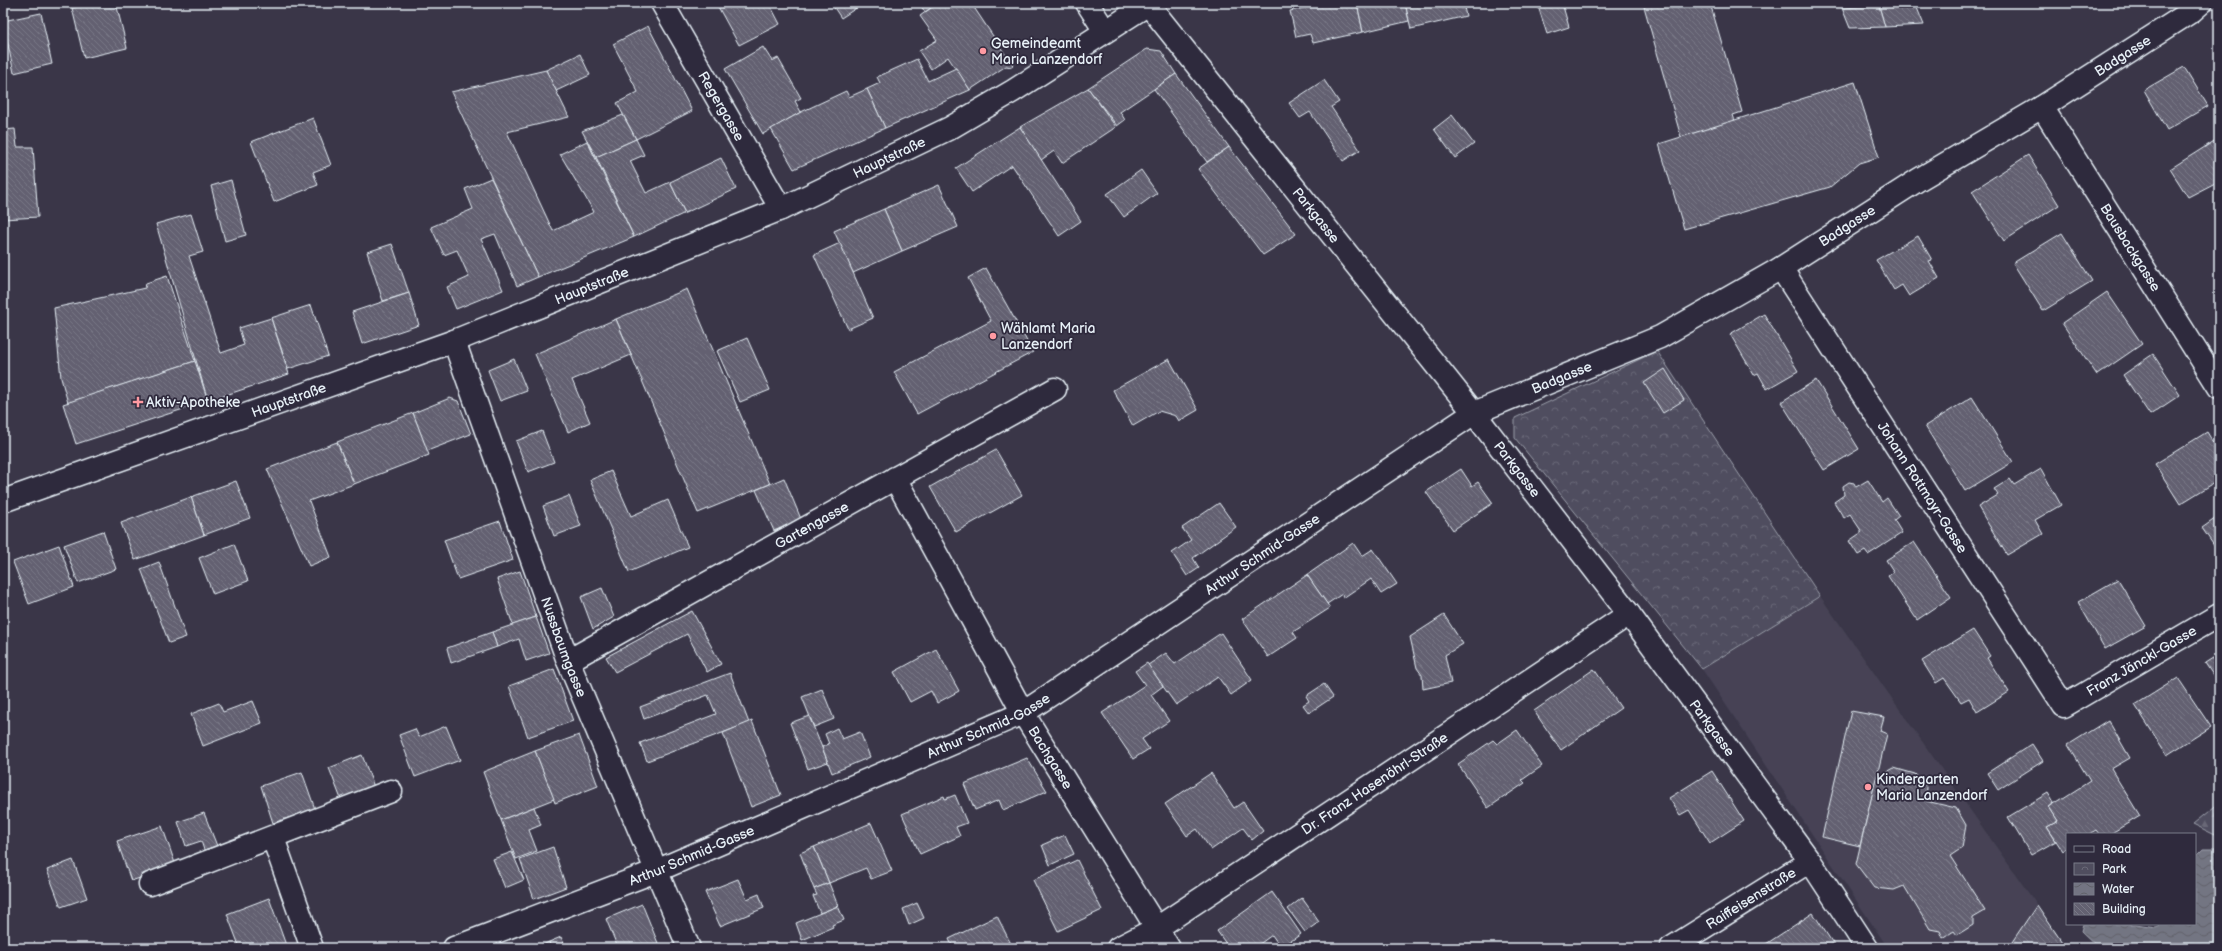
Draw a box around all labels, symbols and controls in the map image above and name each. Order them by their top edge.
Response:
street label: Badgasse [2091,32,2154,80]
place label: Gemeindeamt Maria Lanzendorf [991,35,1103,68]
marker: Gemeindeamt Maria Lanzendorf [978,46,988,56]
street label: Regergasse [694,68,748,144]
street label: Hauptstraße [850,133,928,182]
street label: Parkgasse [1289,184,1343,247]
street label: Bausbackgasse [2096,201,2164,295]
street label: Badgasse [1816,202,1879,250]
street label: Hauptstraße [552,263,631,308]
place label: Wählamt Maria Lanzendorf [1001,320,1096,353]
marker: Wählamt Maria Lanzendorf [988,331,998,341]
street label: Badgasse [1529,358,1594,398]
street label: Hauptstraße [249,379,328,421]
place label: Aktiv-Apotheke [146,394,240,411]
marker: Aktiv-Apotheke [133,397,143,407]
street label: Johann Rottmayr-Gasse [1874,419,1971,556]
street label: Parkgasse [1490,438,1544,501]
street label: Gartengasse [772,498,852,553]
street label: Arthur Schmid-Gasse [1202,510,1323,599]
street label: Nussbaumgasse [537,595,590,700]
street label: Franz Jänckl-Gasse [2083,622,2200,700]
street label: Arthur Schmid-Gasse [924,689,1053,762]
street label: Parkgasse [1686,696,1738,760]
street label: Bachgasse [1024,723,1076,792]
street label: Dr. Franz Hasenöhrl-Straße [1298,729,1451,839]
place label: Kindergarten Maria Lanzendorf [1876,771,1988,804]
marker: Kindergarten Maria Lanzendorf [1863,782,1873,792]
street label: Arthur Schmid-Gasse [627,822,757,890]
legend [2066,833,2196,925]
text: Road [2102,842,2131,857]
text: Park [2102,862,2126,877]
street label: Raiffeisenstraße [1703,864,1799,933]
text: Water [2102,882,2134,897]
text: Building [2102,902,2146,917]

